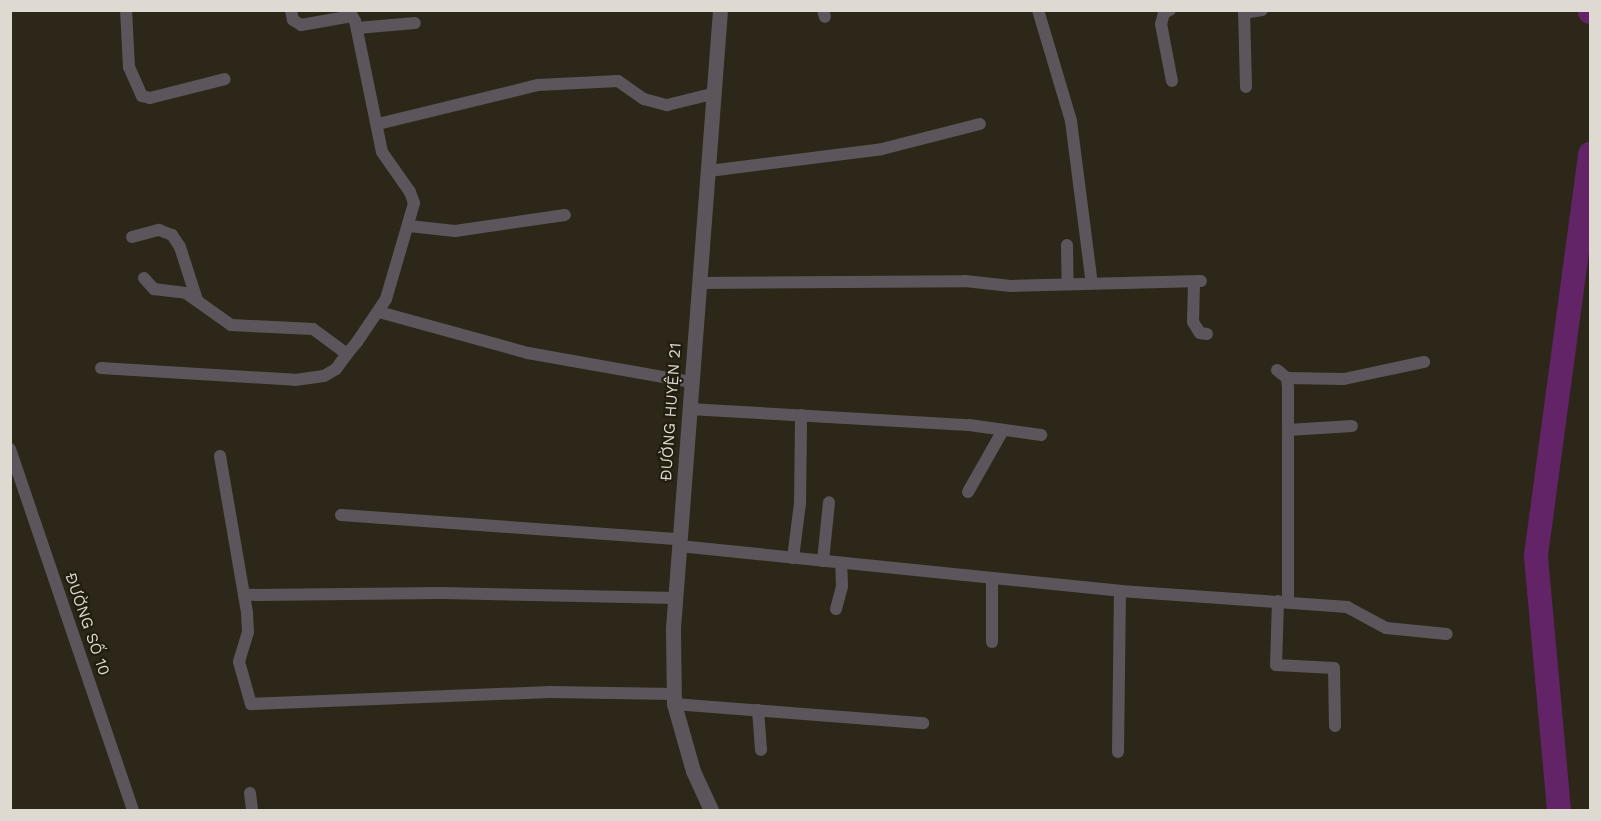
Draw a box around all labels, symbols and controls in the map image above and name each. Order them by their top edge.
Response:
street label: ĐƯỜNG HUYỆN 21 [657,342,685,482]
street label: ĐƯỜNG SỐ 10 [60,570,114,678]

